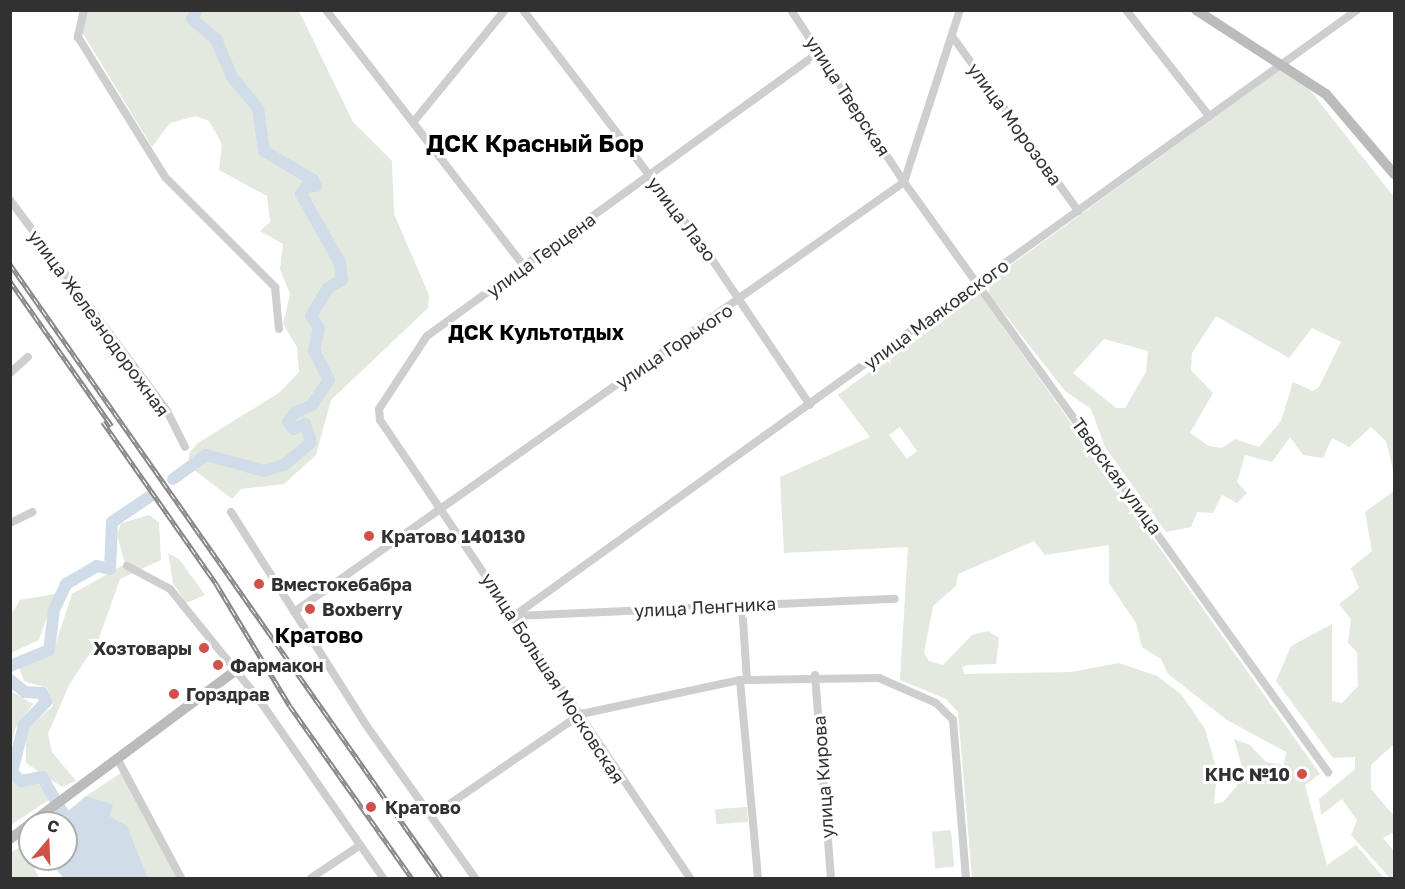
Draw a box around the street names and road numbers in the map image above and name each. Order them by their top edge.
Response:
street label: улица Тверская [801,32,895,160]
street label: улица Морозова [963,59,1067,189]
street label: улица Лазо [643,172,721,266]
street label: улица Герцена [482,208,600,302]
street label: улица Железнодорожная [24,225,174,421]
street label: улица Маяковского [859,254,1013,374]
street label: улица Горького [611,299,737,393]
street label: Тверская улица [1067,413,1167,539]
street label: улица Большая Московская [477,569,629,787]
street label: улица Ленгника [633,592,777,622]
street label: улица Кирова [808,715,838,839]

